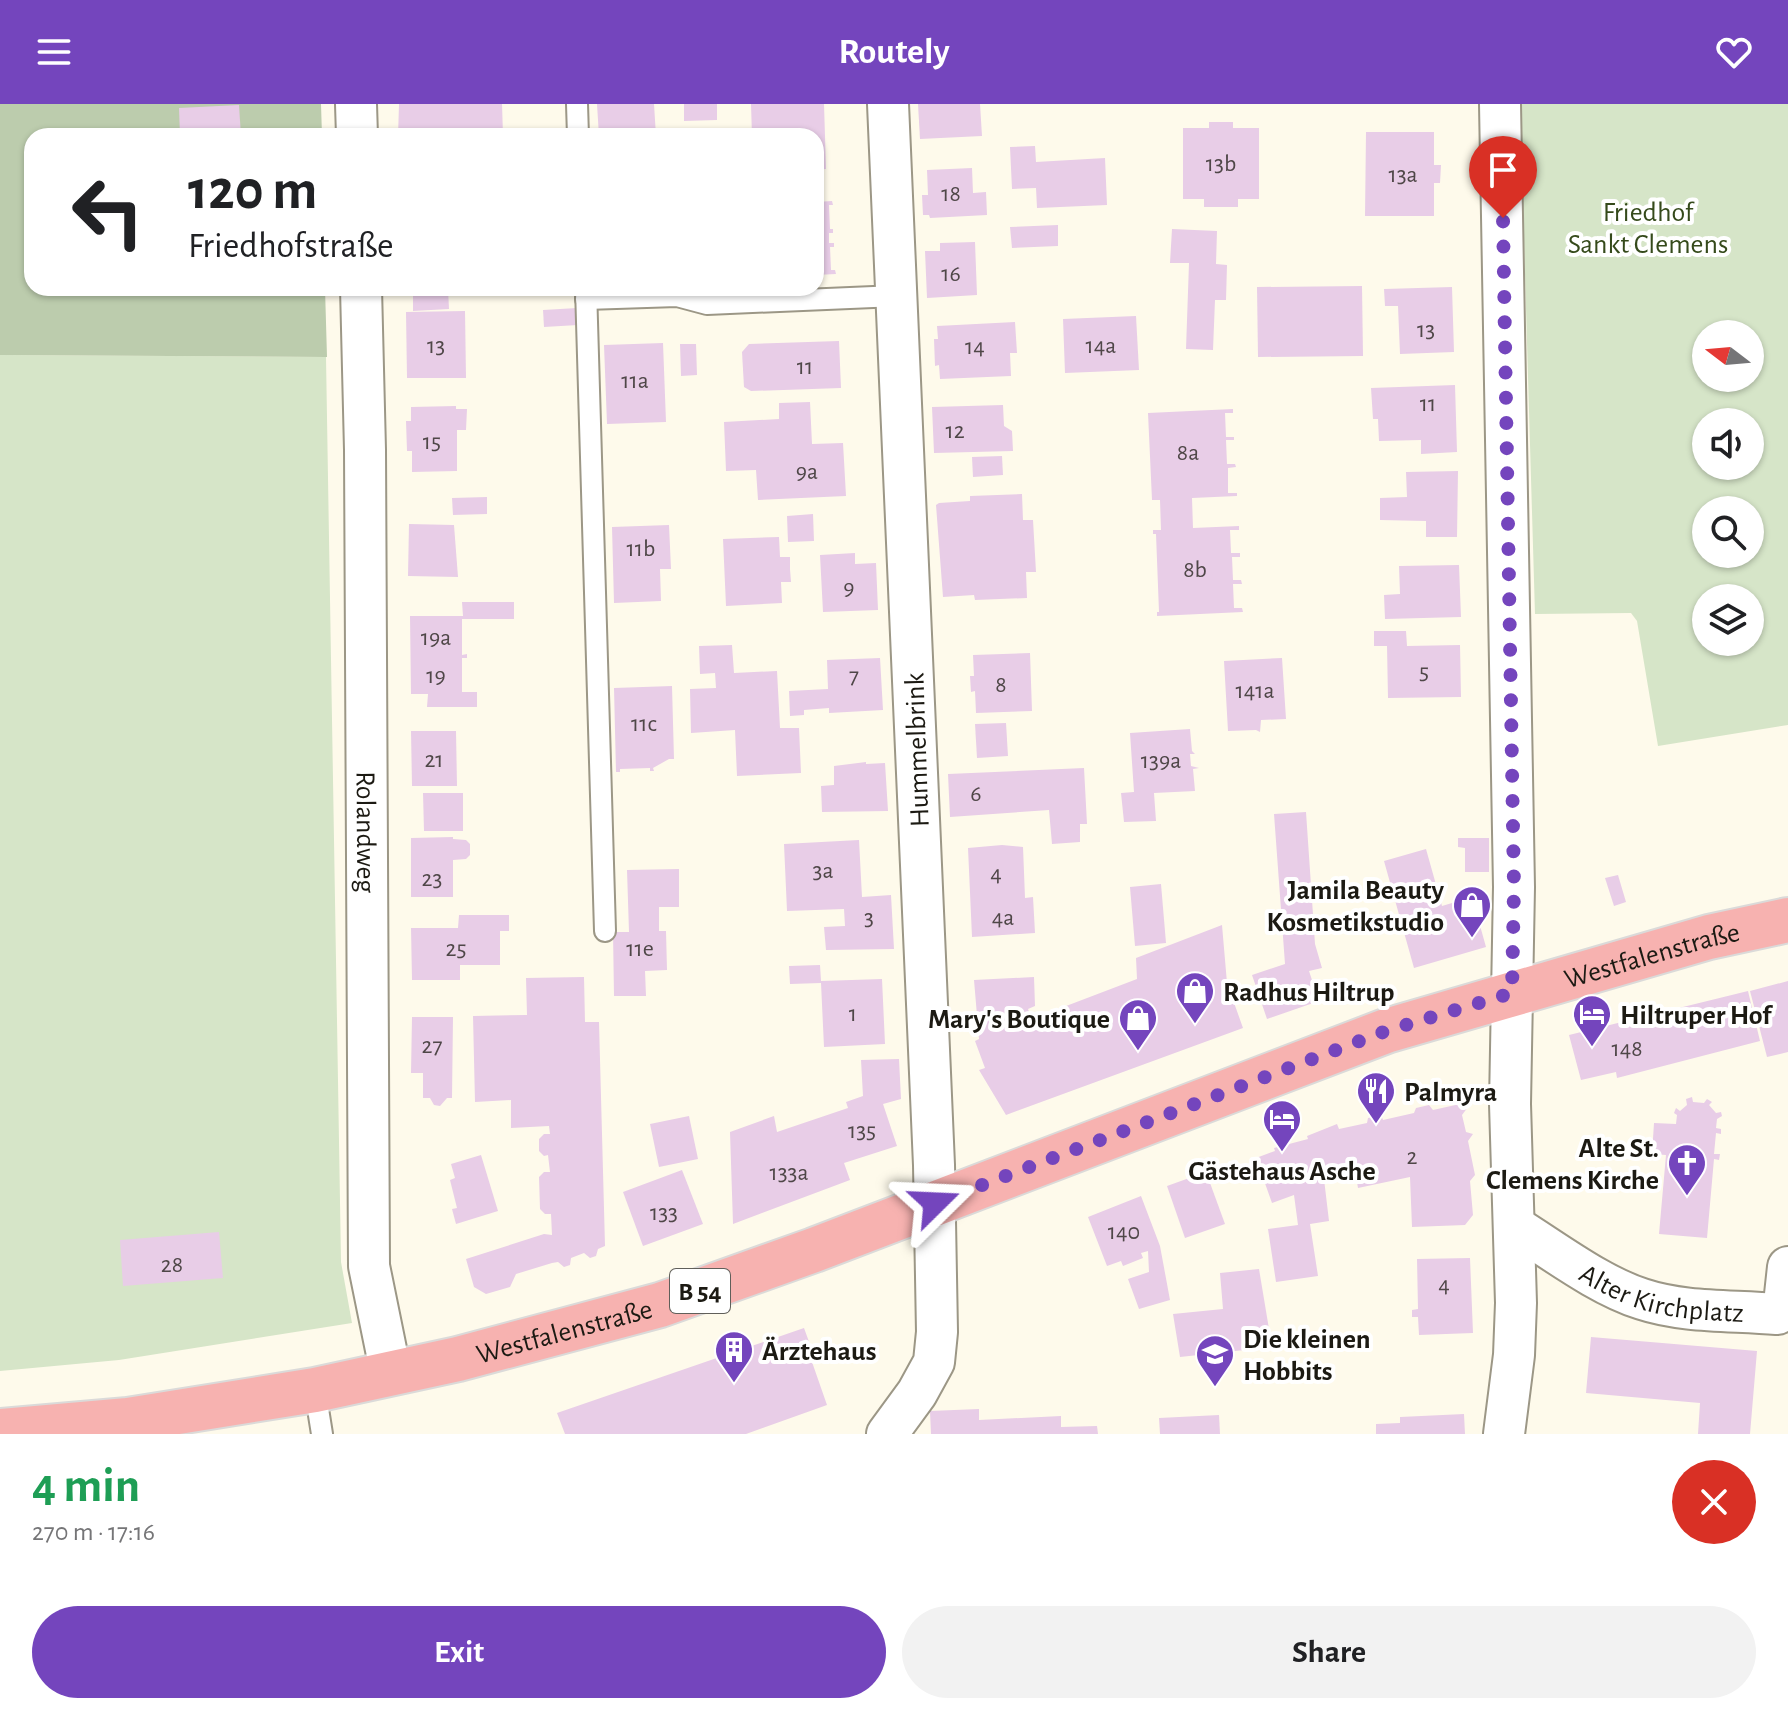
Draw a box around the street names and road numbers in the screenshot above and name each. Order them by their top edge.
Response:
street label: Hummelbrink [901,672,935,828]
street label: Rolandweg [351,771,379,893]
street label: Westfalenstraße [1561,919,1742,994]
street label: Alter Kirchplatz [1574,1260,1744,1328]
road number: B 54 [670,1269,730,1313]
street label: Westfalenstraße [474,1296,656,1369]

